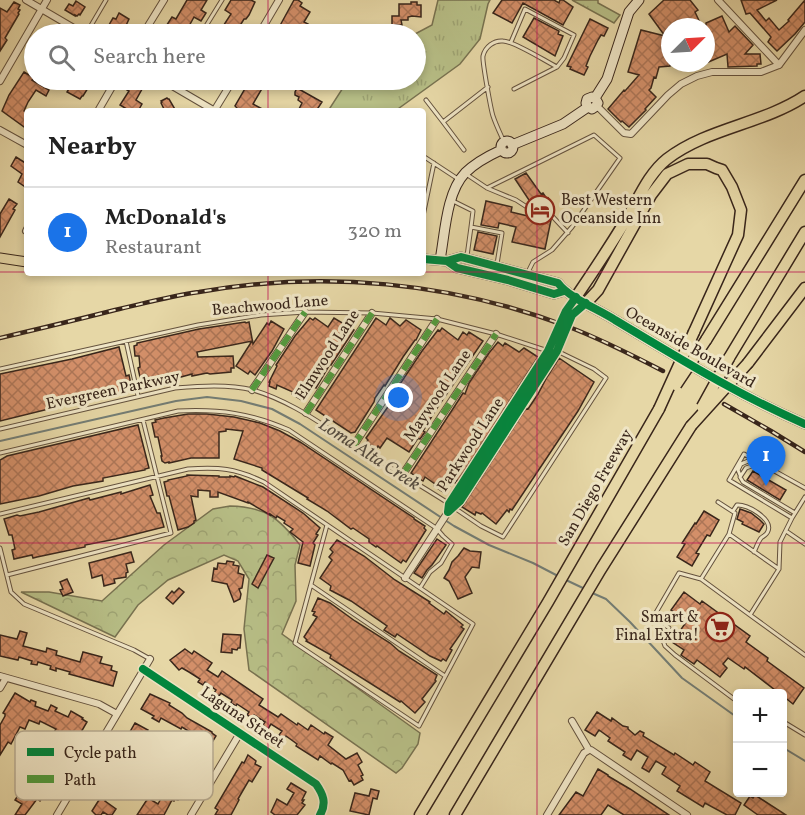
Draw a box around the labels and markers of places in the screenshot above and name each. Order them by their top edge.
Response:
place label: Best Western Oceanside Inn [561,190,661,230]
hotel icon: Best Western Oceanside Inn [524,194,556,226]
pin: 1 [746,436,786,486]
place label: Smart & Final Extra! [615,607,699,647]
supermarket icon: Smart & Final Extra! [704,611,736,643]

